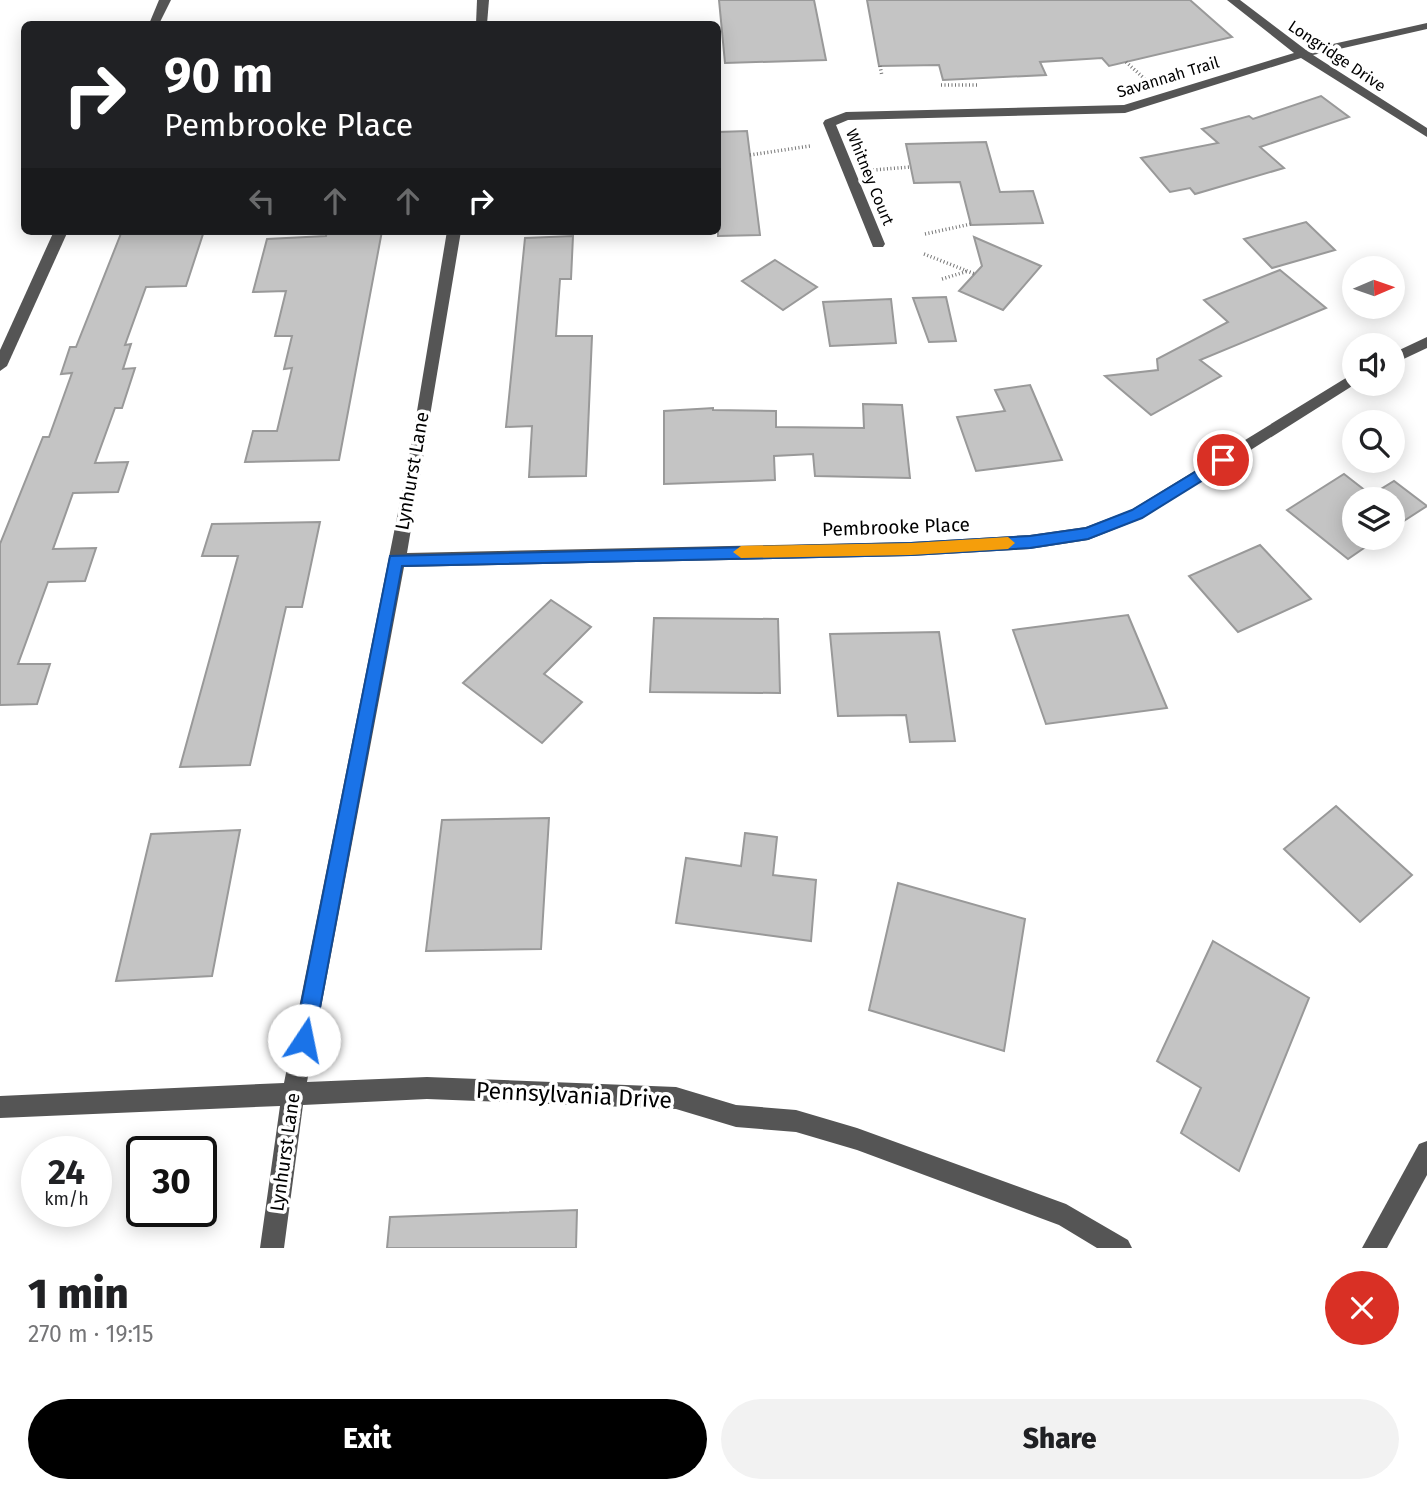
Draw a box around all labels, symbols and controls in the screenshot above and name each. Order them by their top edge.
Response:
street label: Longridge Drive [1285,16,1389,96]
text: 90 m [164,46,273,105]
icon: right [49,49,140,140]
street label: Savannah Trail [1115,52,1222,102]
text: Pembrooke Place [164,106,413,144]
street label: Whitney Court [842,126,898,228]
icon: left [243,182,281,220]
icon: ahead [316,182,354,220]
icon: ahead [389,182,427,220]
icon: right [462,182,500,220]
north arrow [1342,256,1405,318]
map controls [1342,256,1405,550]
button: sound [1342,333,1405,396]
street label: Lynhurst Lane [390,410,434,532]
button: search [1342,410,1405,473]
pin [1193,430,1253,490]
icon: arrive [1204,441,1242,479]
button: layers [1342,487,1405,550]
street label: Pembrooke Place [822,513,970,541]
position arrow [267,1003,341,1077]
street label: Pennsylvania Drive [475,1076,673,1114]
street label: Lynhurst Lane [265,1091,305,1213]
speed limit sign: 30 [126,1136,217,1227]
text: 24 [48,1151,85,1193]
text: km/h [44,1188,89,1210]
text: 1 min [28,1269,129,1319]
button: close [1325,1271,1399,1345]
text: 270 m · 19:15 [28,1320,154,1348]
button: Exit [28,1399,707,1479]
button: Share [721,1399,1399,1479]

